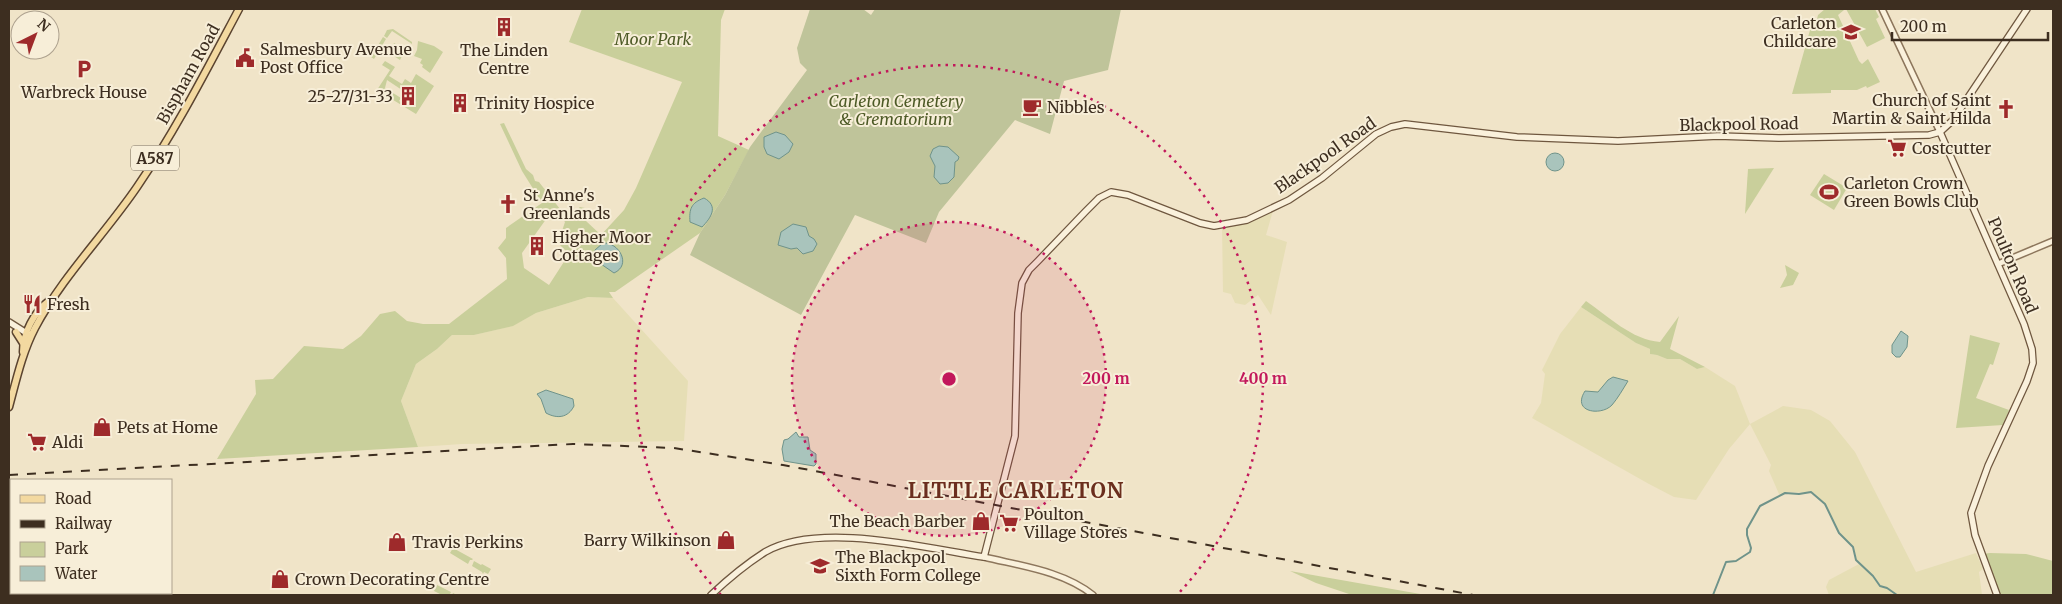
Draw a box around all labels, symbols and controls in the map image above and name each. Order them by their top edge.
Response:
north arrow [10,10,60,60]
scale bar [1892,10,2048,42]
place label: Carleton Childcare [1763,13,1836,51]
text: N [34,15,54,36]
building icon: The Linden Centre [493,16,515,38]
text: 200 m [1900,17,1947,36]
street label: Bispham Road [152,20,224,127]
school or university icon: Carleton Childcare [1840,21,1862,43]
park label: Moor Park [614,29,691,49]
place label: Salmesbury Avenue Post Office [260,39,412,77]
place label: The Linden Centre [460,40,548,78]
public building icon: Salmesbury Avenue Post Office [234,47,256,69]
parking icon: Warbreck House [73,58,95,80]
place label: Warbreck House [20,82,147,102]
building icon: 25-27/31-33 [397,85,419,107]
place label: 25-27/31-33 [308,86,393,106]
place label: Church of Saint Martin & Saint Hilda [1832,90,1992,128]
park label: Carleton Cemetery & Crematorium [828,91,964,129]
building icon: Trinity Hospice [449,92,471,114]
place label: Trinity Hospice [475,93,594,113]
cafe icon: Nibbles [1021,96,1043,118]
place label: Nibbles [1047,97,1105,117]
church icon: Church of Saint Martin & Saint Hilda [1995,98,2017,120]
street label: Blackpool Road [1270,112,1380,197]
street label: Blackpool Road [1679,113,1799,135]
supermarket icon: Costcutter [1886,137,1908,159]
place label: Costcutter [1912,138,1991,158]
road number: A587 [131,146,179,170]
place label: Carleton Crown Green Bowls Club [1844,173,1979,211]
sports icon: Carleton Crown Green Bowls Club [1818,181,1840,203]
place label: St Anne's Greenlands [523,185,611,223]
church icon: St Anne's Greenlands [497,193,519,215]
street label: Poulton Road [1984,214,2042,316]
place label: Higher Moor Cottages [552,227,651,265]
building icon: Higher Moor Cottages [526,235,548,257]
restaurant icon: Fresh [21,293,43,315]
place label: Fresh [47,294,90,314]
text: 200 m [1082,369,1130,388]
text: 400 m [1239,369,1287,388]
centre of rings [940,370,958,388]
shop icon: Pets at Home [91,416,113,438]
place label: Pets at Home [117,417,218,437]
supermarket icon: Aldi [26,431,48,453]
place label: Aldi [51,432,83,452]
district label: LITTLE CARLETON [908,477,1124,504]
legend [10,479,172,594]
text: Road [55,489,91,508]
place label: Poulton Village Stores [1023,504,1128,542]
shop icon: The Beach Barber [970,510,992,532]
place label: The Beach Barber [830,511,966,531]
supermarket icon: Poulton Village Stores [998,512,1020,534]
text: Railway [55,514,112,533]
shop icon: Barry Wilkinson [715,529,737,551]
place label: Barry Wilkinson [584,530,711,550]
shop icon: Travis Perkins [386,531,408,553]
place label: Travis Perkins [412,532,524,552]
text: Park [55,539,89,558]
place label: The Blackpool Sixth Form College [835,547,981,585]
school or university icon: The Blackpool Sixth Form College [809,555,831,577]
text: Water [54,564,98,583]
shop icon: Crown Decorating Centre [269,568,291,590]
place label: Crown Decorating Centre [295,569,489,589]

